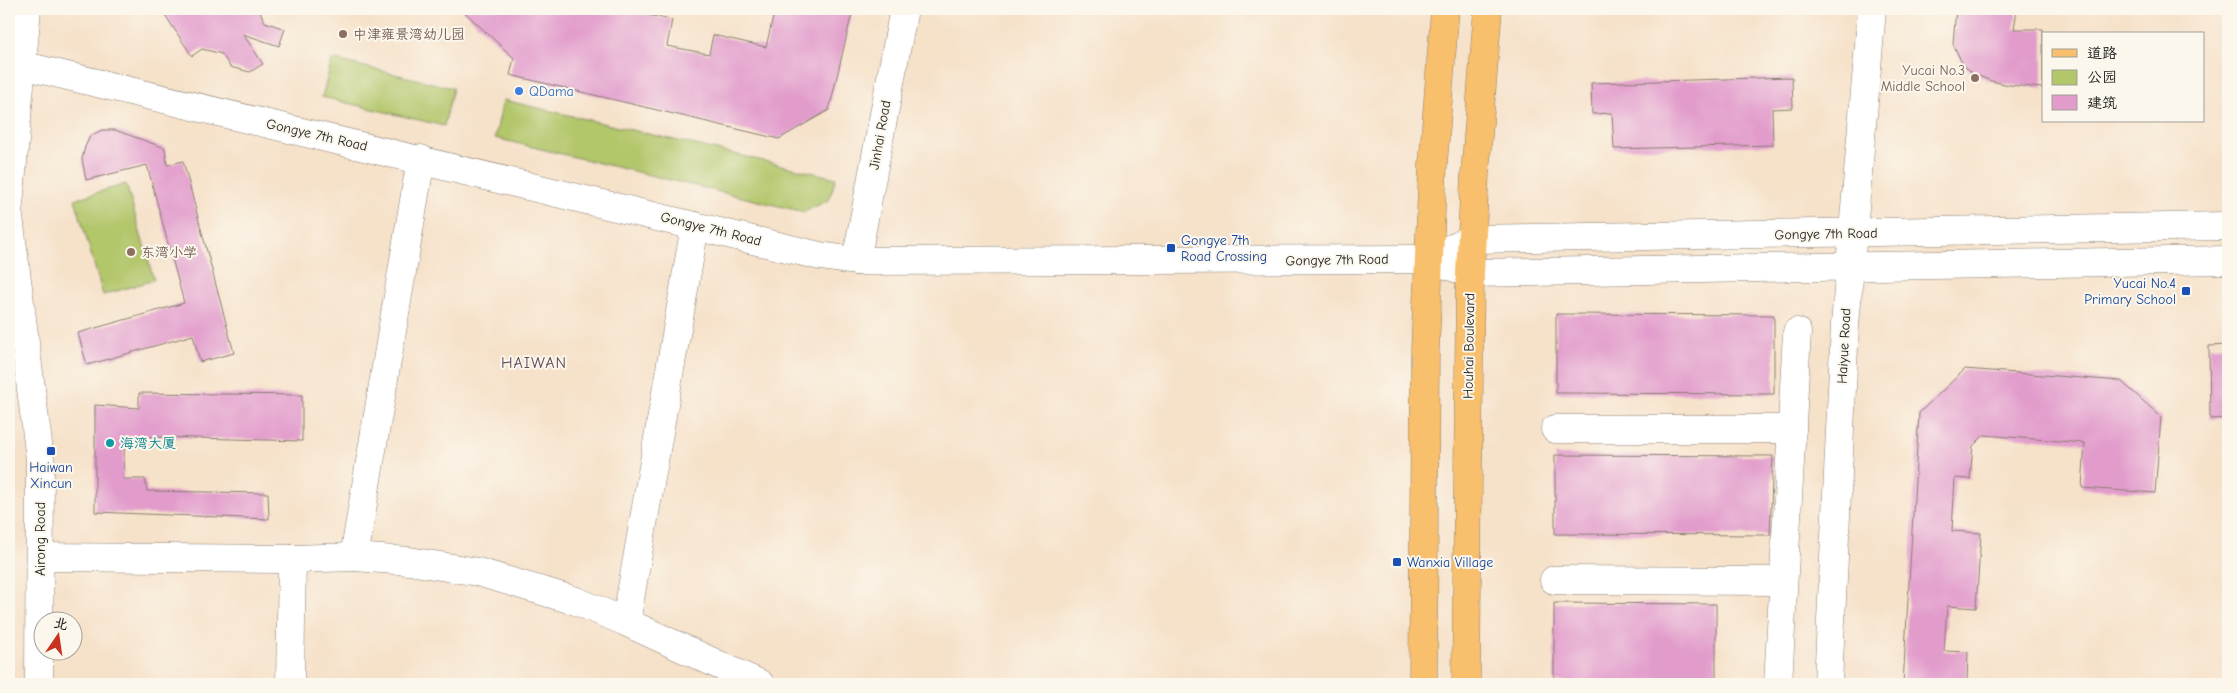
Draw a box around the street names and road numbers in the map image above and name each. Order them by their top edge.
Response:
street label: Jinhai Road [866,99,894,171]
street label: Gongye 7th Road [265,115,369,155]
street label: Gongye 7th Road [659,208,763,250]
street label: Gongye 7th Road [1774,225,1878,243]
street label: Gongye 7th Road [1285,251,1389,269]
street label: Houhai Boulevard [1460,293,1478,399]
street label: Haiyue Road [1834,308,1854,384]
street label: Airong Road [32,502,49,576]

